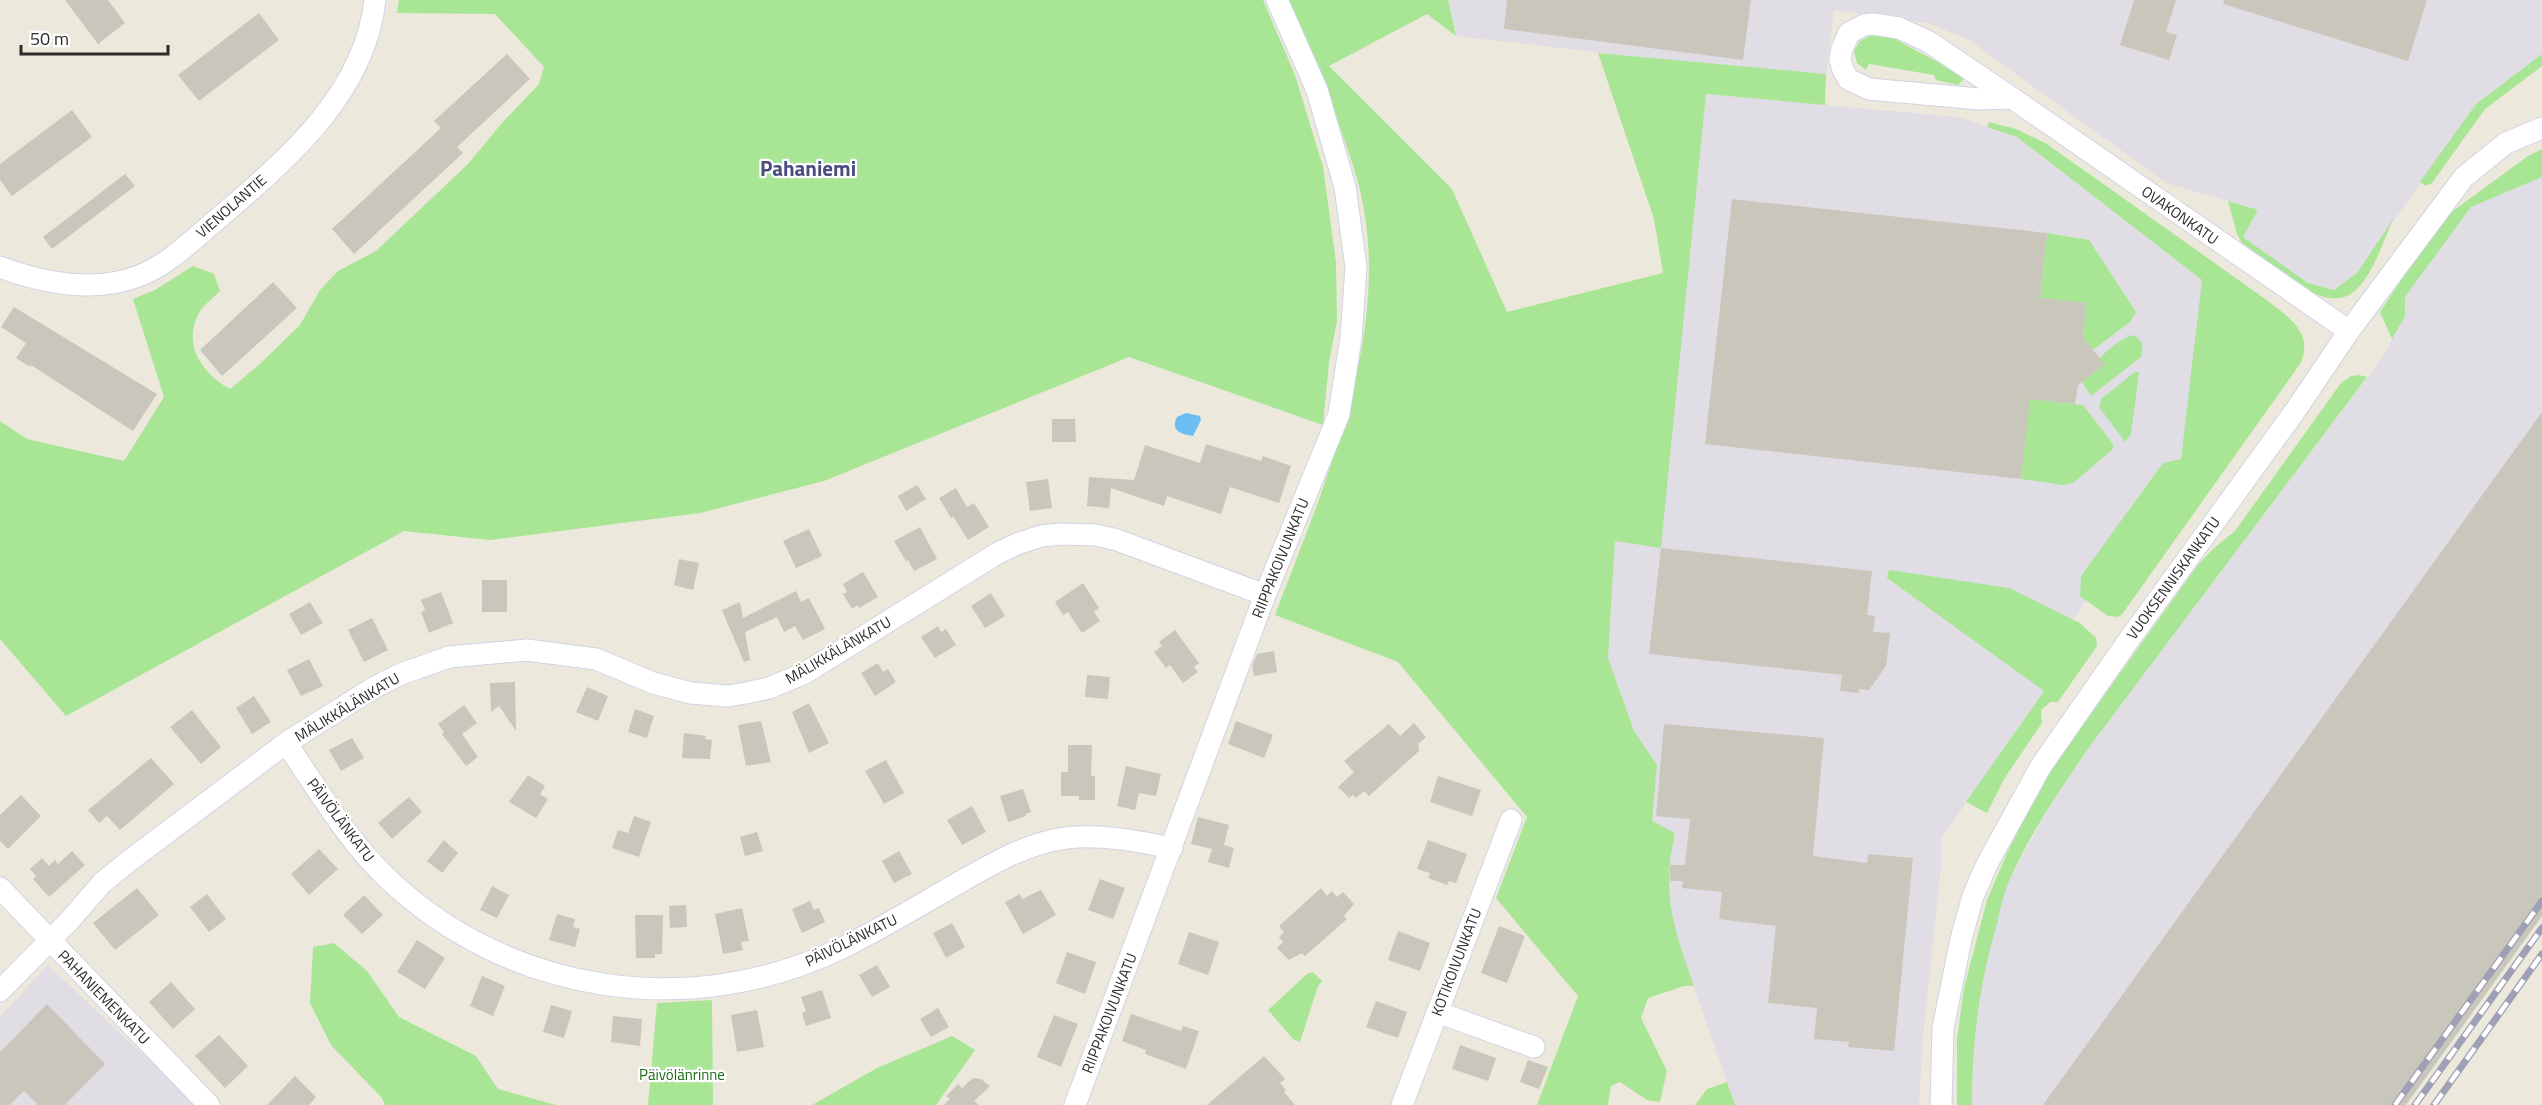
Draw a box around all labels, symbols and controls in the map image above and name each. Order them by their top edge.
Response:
scale bar [21,18,168,56]
text: 50 m [30,25,69,52]
district label: Pahaniemi [760,152,856,184]
street label: VIENOLANTIE [191,169,271,243]
street label: OVAKONKATU [2137,180,2223,250]
street label: RIIPPAKOIVUNKATU [1245,495,1315,621]
street label: VUOKSENNISKANKATU [2120,512,2226,644]
street label: MÄLIKKÄLÄNKATU [781,610,895,690]
street label: MÄLIKKÄLÄNKATU [290,666,404,748]
street label: PÄIVÖLÄNKATU [302,773,380,867]
street label: KOTIKOIVUNKATU [1425,905,1487,1019]
street label: PÄIVÖLÄNKATU [801,908,901,972]
street label: PAHANIEMENKATU [53,944,155,1050]
street label: RIIPPAKOIVUNKATU [1075,949,1143,1077]
park label: Päivölänrinne [639,1063,725,1086]

